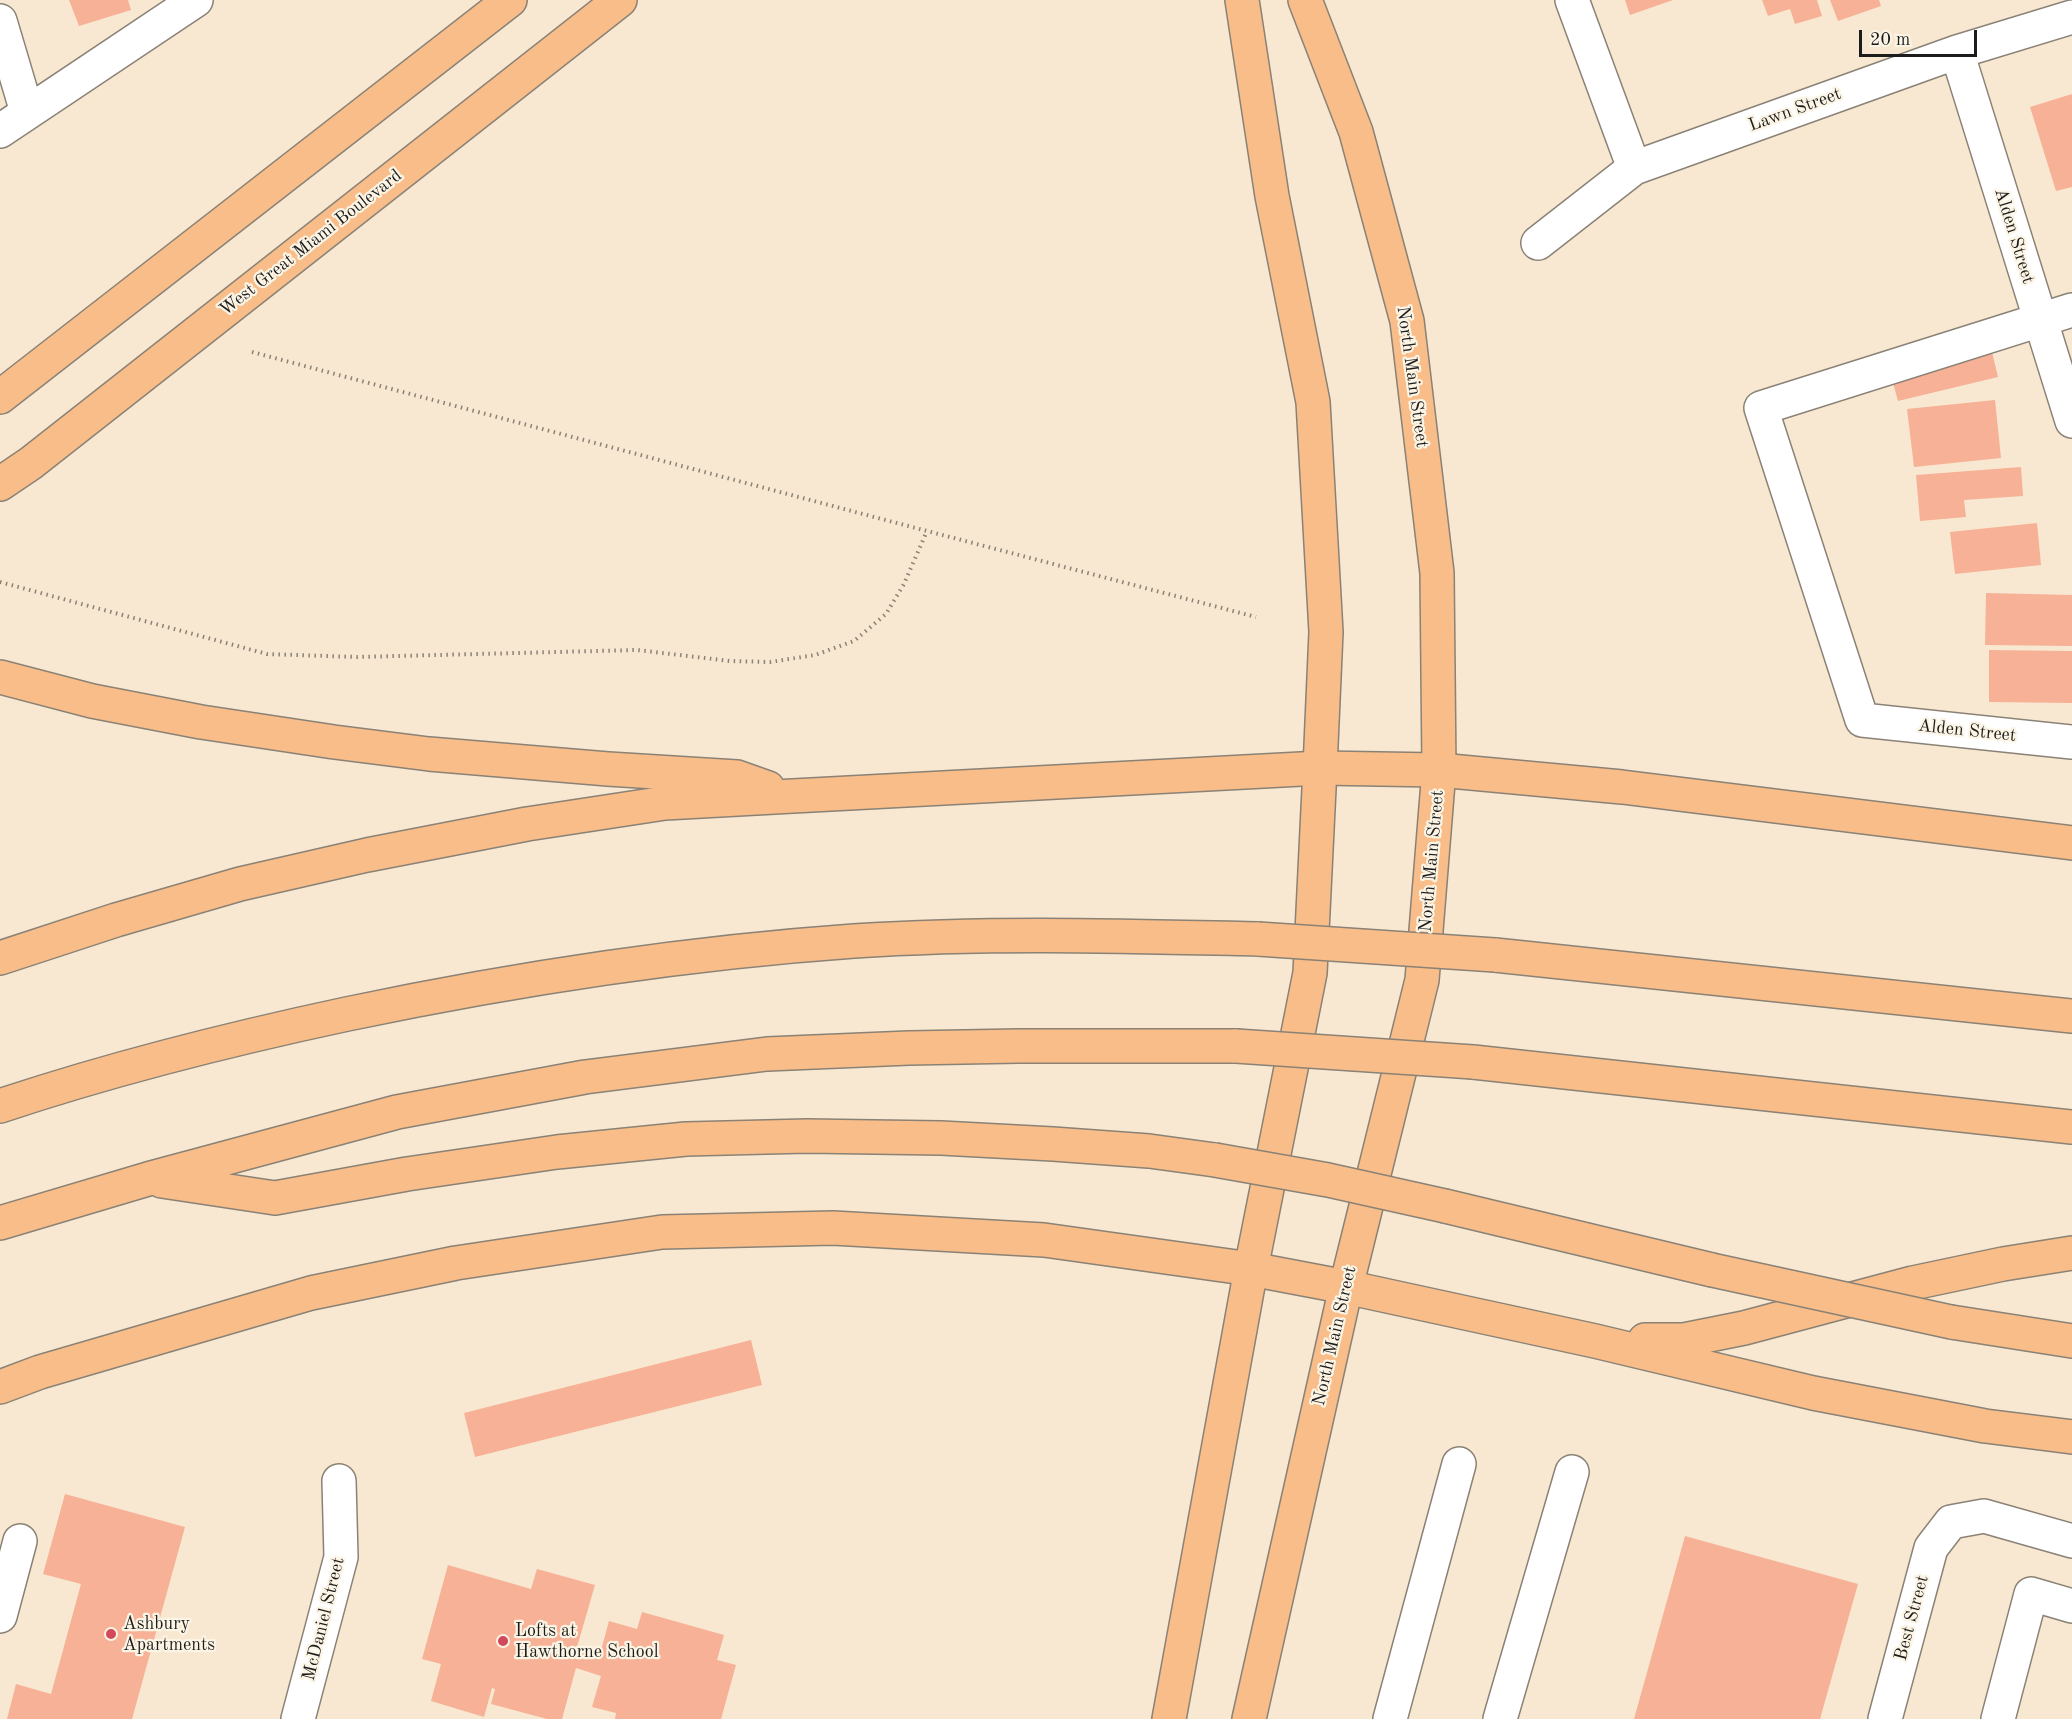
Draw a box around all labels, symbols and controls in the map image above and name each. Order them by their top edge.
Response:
scale bar [1862,18,1980,56]
text: 20 m [1870,31,1910,49]
street label: Lawn Street [1746,83,1844,137]
street label: West Great Miami Boulevard [215,165,407,321]
street label: Alden Street [1989,186,2039,286]
street label: North Main Street [1391,305,1433,449]
street label: Alden Street [1917,715,2017,747]
street label: North Main Street [1415,789,1449,933]
street label: North Main Street [1308,1264,1362,1408]
street label: McDaniel Street [298,1555,350,1683]
street label: Best Street [1890,1573,1934,1663]
place label: Ashbury Apartments [123,1613,215,1656]
place label: Lofts at Hawthorne School [515,1620,659,1662]
marker: Ashbury Apartments [104,1627,118,1641]
marker: Lofts at Hawthorne School [496,1634,510,1648]

